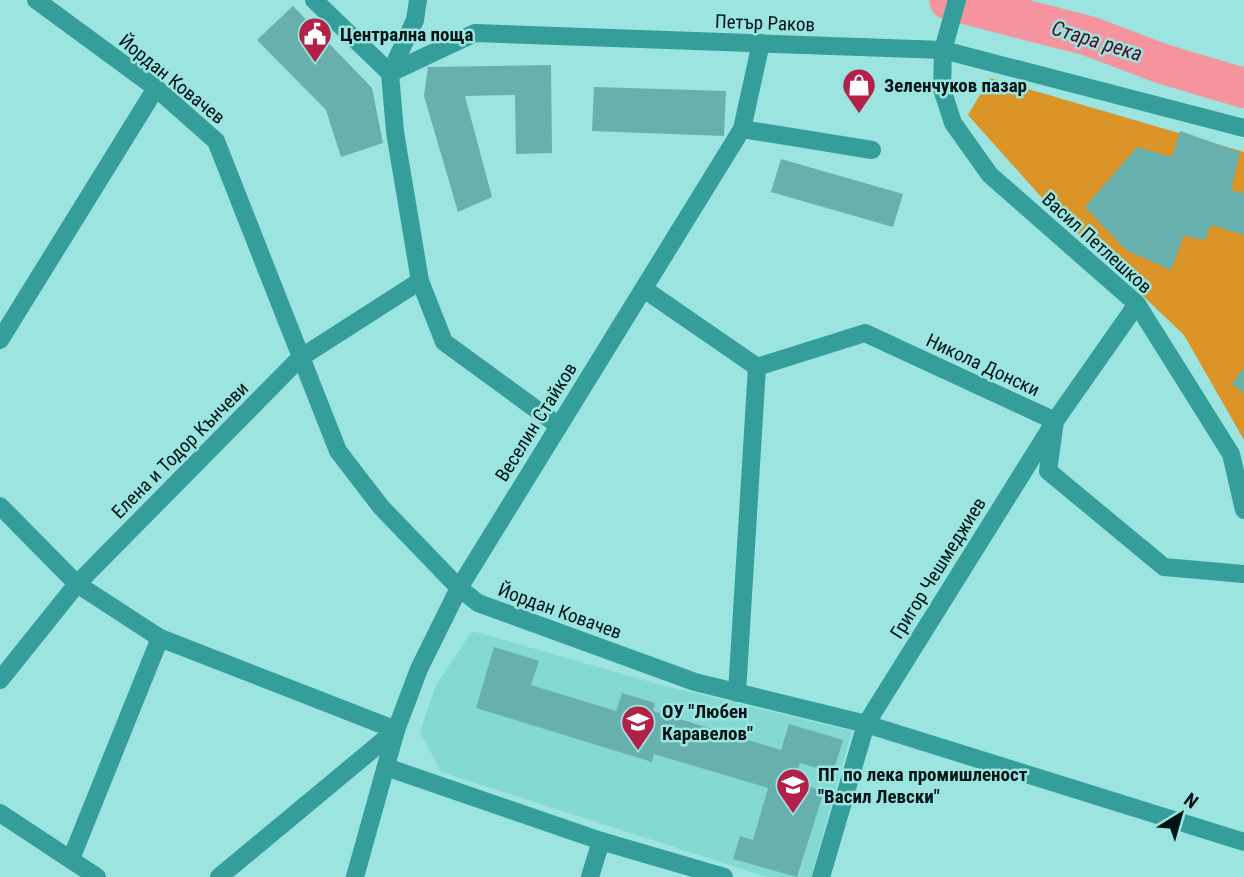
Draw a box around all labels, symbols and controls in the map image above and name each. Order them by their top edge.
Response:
street label: Петър Раков [715,10,815,36]
public building icon: Централна поща [296,15,334,64]
water label: Стара река [1049,16,1145,66]
place label: Централна поща [340,23,474,46]
street label: Йордан Ковачев [114,29,230,129]
shop icon: Зеленчуков пазар [840,66,878,115]
place label: Зеленчуков пазар [884,74,1027,97]
street label: Васил Петлешков [1037,188,1157,298]
street label: Никола Донски [923,329,1043,401]
street label: Веселин Стайков [490,358,582,486]
street label: Елена и Тодор Кънчеви [107,377,253,523]
street label: Григор Чешмеджиев [885,493,991,643]
street label: Йордан Ковачев [495,578,625,644]
place label: ОУ "Любен Каравелов" [662,700,753,745]
school or university icon: ОУ "Любен Каравелов" [619,703,657,752]
place label: ПГ по лека промишленост "Васил Левски" [818,763,1028,808]
school or university icon: ПГ по лека промишленост "Васил Левски" [774,766,812,815]
north arrow [1146,779,1216,849]
text: N [1179,788,1202,814]

